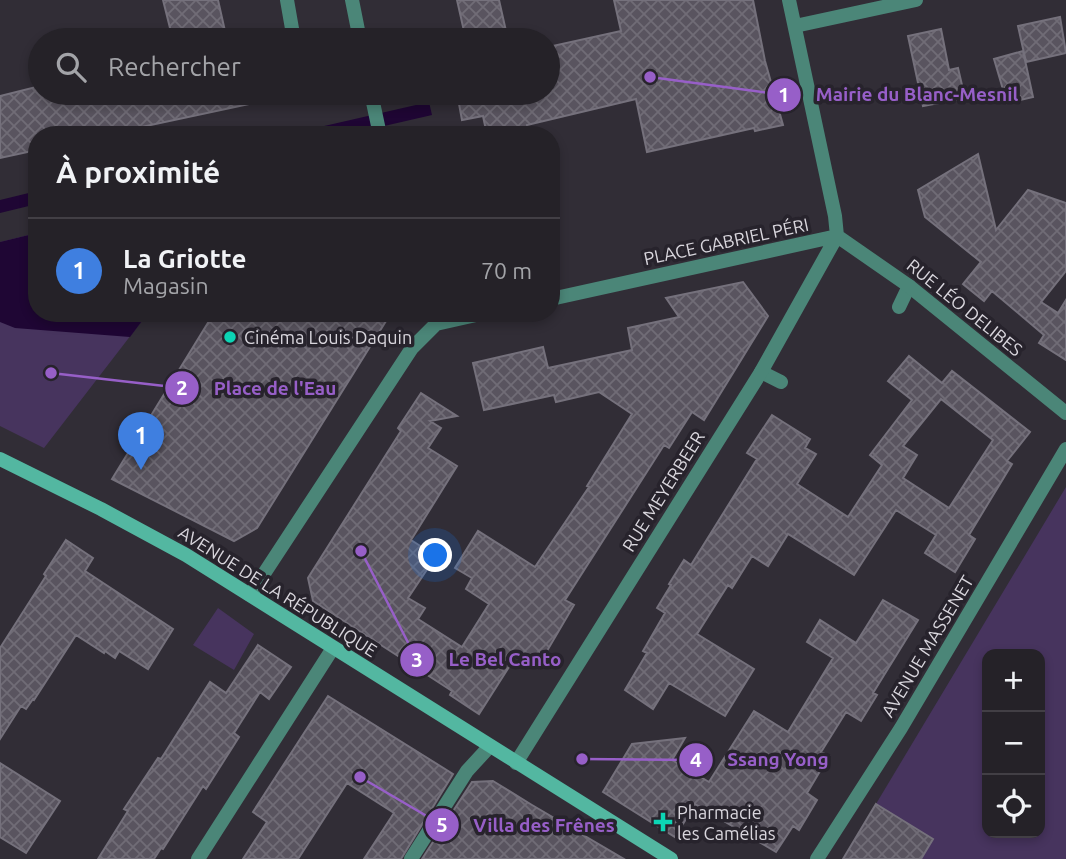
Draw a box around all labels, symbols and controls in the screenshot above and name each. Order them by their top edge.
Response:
search box [28,28,560,105]
icon: search [52,48,90,86]
text: Rechercher [108,52,241,81]
callout: Mairie du Blanc-Mesnil [767,75,1032,115]
text: 1 [778,82,790,106]
text: Mairie du Blanc-Mesnil [816,83,1018,105]
text: À proximité [56,155,220,189]
street label: PLACE GABRIEL PÉRI [641,213,810,268]
text: La Griotte [123,244,246,273]
street label: RUE LÉO DELIBES [903,254,1027,360]
text: 1 [73,258,85,283]
text: 70 m [481,258,532,283]
text: Magasin [123,273,209,298]
place label: Cinéma Louis Daquin [244,327,412,347]
marker: Cinéma Louis Daquin [222,329,238,345]
callout: Place de l'Eau [164,368,350,408]
text: 2 [176,375,188,399]
text: Place de l'Eau [214,377,336,399]
pin: 1 [118,412,164,470]
street label: RUE MEYERBEER [618,427,708,555]
street label: AVENUE DE LA RÉPUBLIQUE [175,521,381,661]
your location [418,538,452,572]
street label: AVENUE MASSENET [877,572,977,720]
callout: Le Bel Canto [400,640,576,680]
text: 3 [411,647,423,671]
text: Le Bel Canto [449,648,561,670]
map controls [982,649,1045,838]
button: + [982,649,1045,712]
button: − [982,712,1045,775]
callout: Ssang Yong [679,740,843,780]
text: 4 [690,747,702,771]
text: Ssang Yong [727,748,829,770]
button: locate [982,775,1045,838]
place label: Pharmacie les Camélias [677,802,776,843]
callout: Villa des Frênes [424,805,629,845]
text: 5 [436,812,448,836]
text: Villa des Frênes [473,814,615,836]
marker: Pharmacie les Camélias [655,814,671,830]

